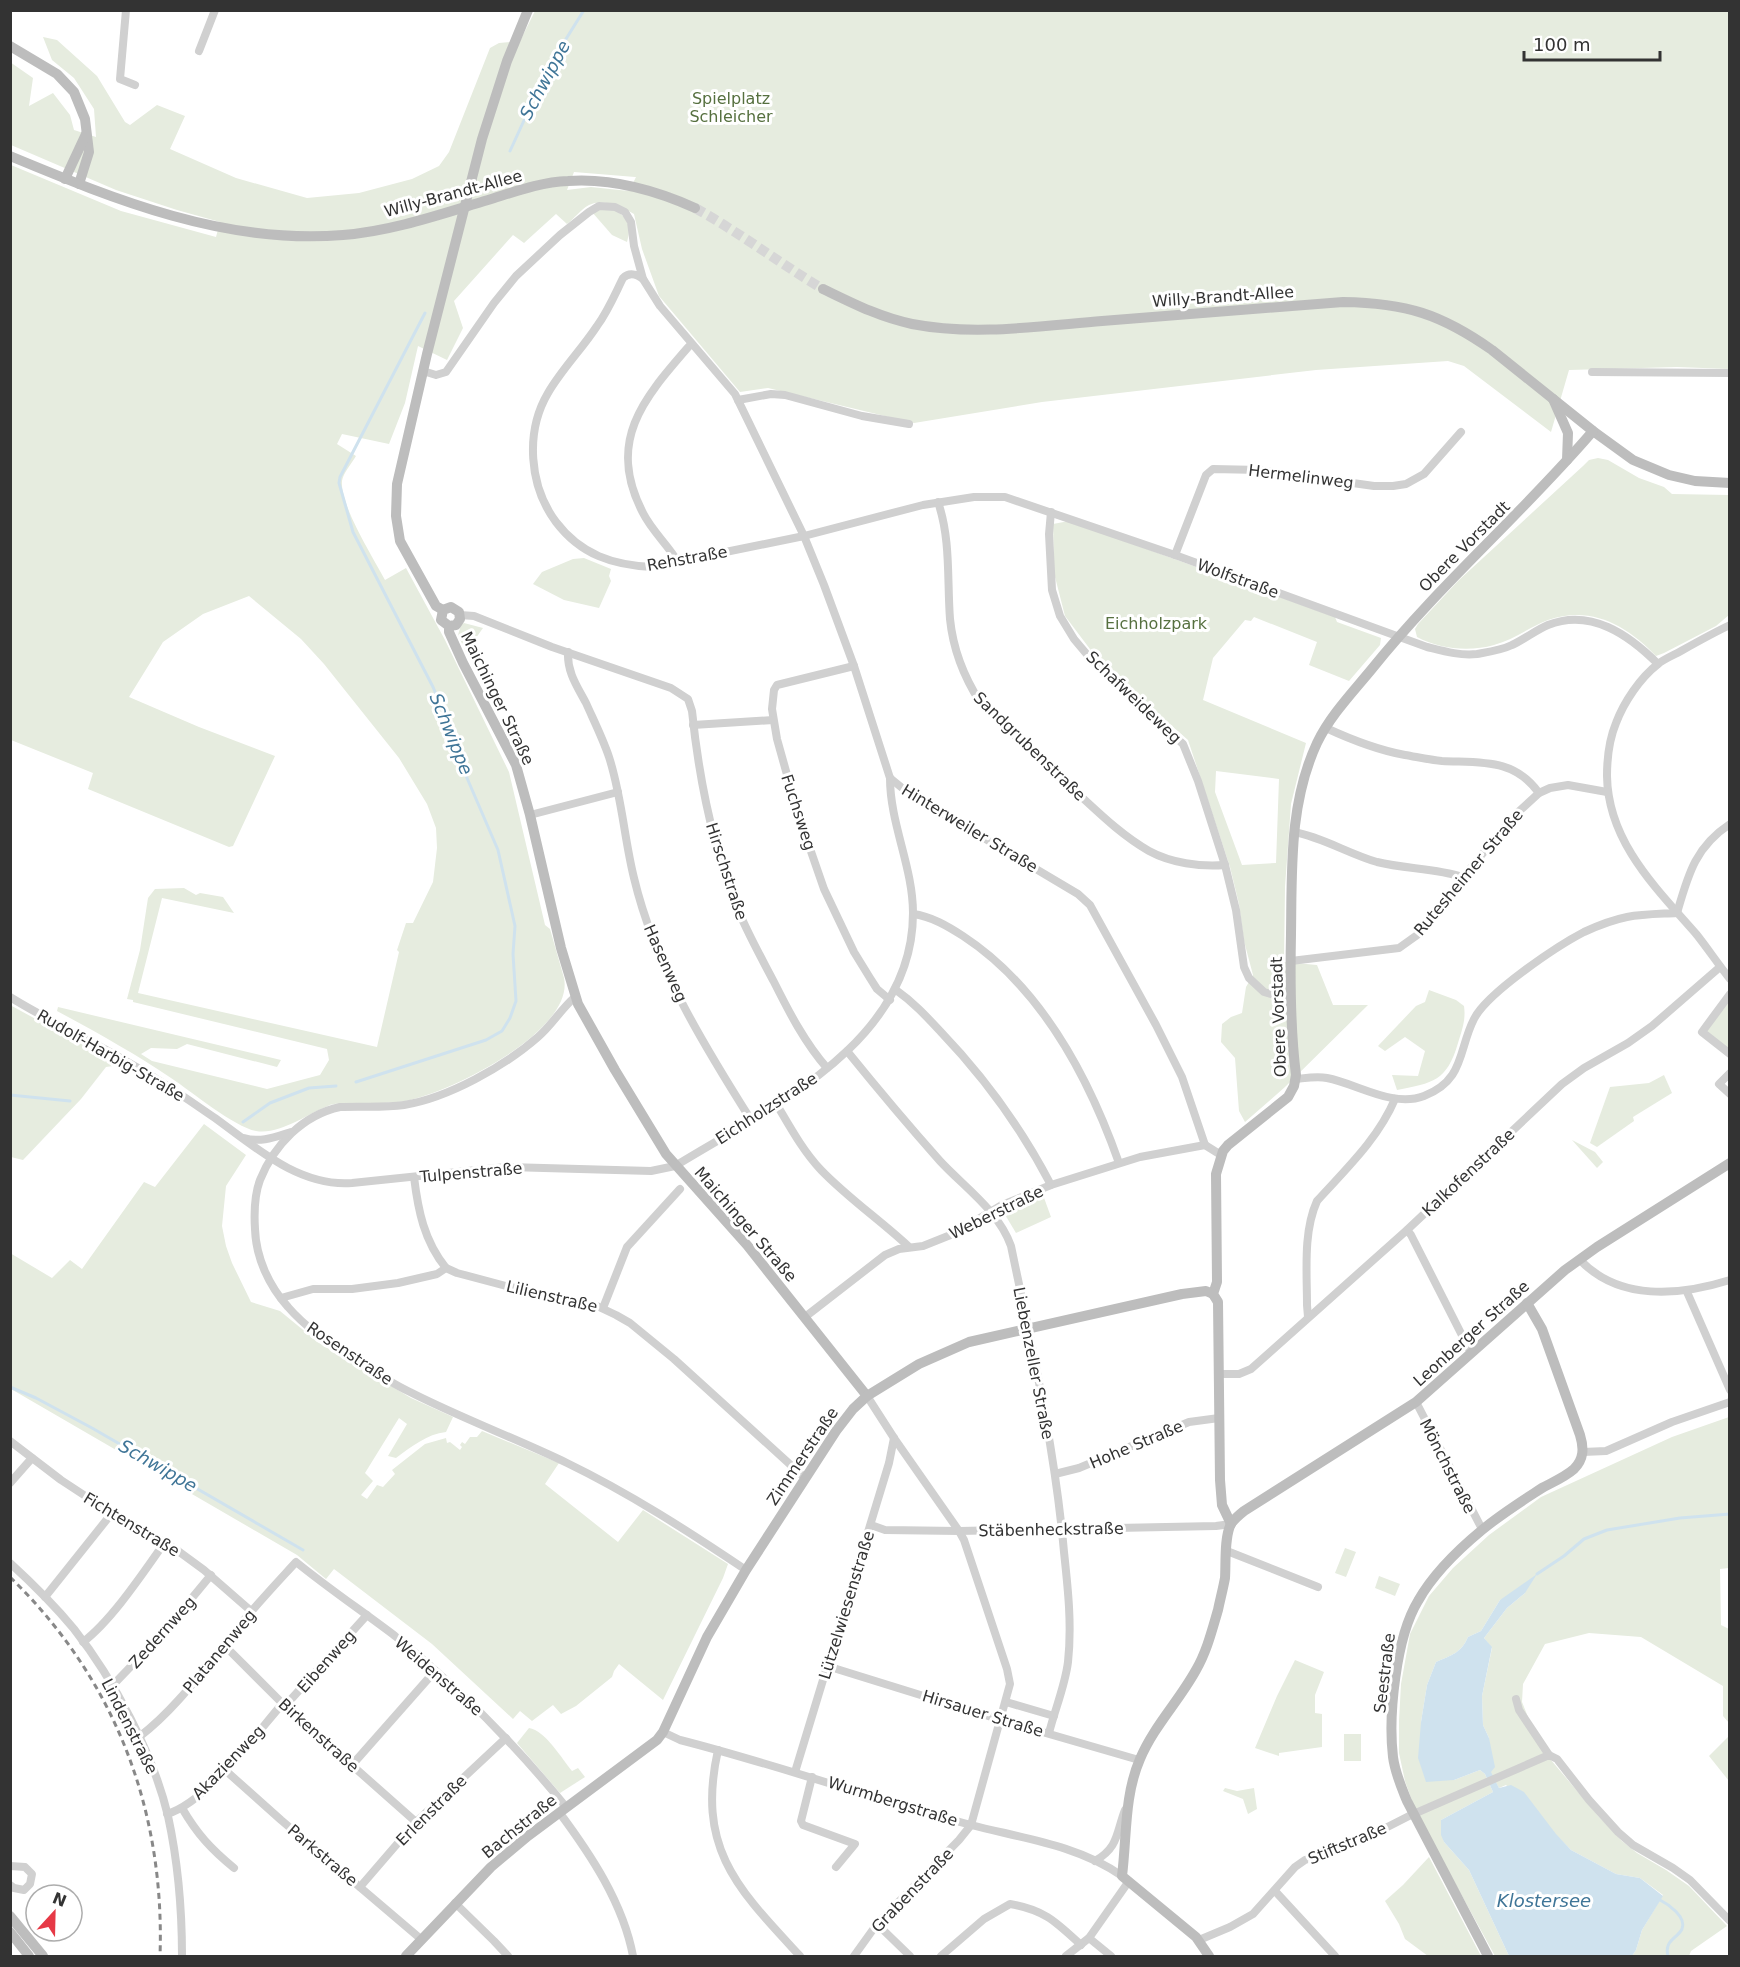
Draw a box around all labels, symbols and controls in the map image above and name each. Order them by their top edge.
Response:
scale bar [1524,24,1660,62]
text: 100 m [1533,34,1591,55]
water label: Schwippe [515,37,574,123]
park label: Spielplatz Schleicher [689,89,773,126]
street label: Willy-Brandt-Allee [382,166,524,221]
street label: Willy-Brandt-Allee [1152,282,1295,311]
street label: Hermelinweg [1247,461,1355,492]
street label: Obere Vorstadt [1415,497,1514,596]
street label: Rehstraße [645,542,729,575]
street label: Wolfstraße [1194,555,1281,602]
park label: Eichholzpark [1105,614,1208,633]
street label: Maichinger Straße [457,628,538,768]
street label: Schafweideweg [1082,647,1185,748]
street label: Sandgrubenstraße [970,688,1090,805]
water label: Schwippe [426,690,477,778]
street label: Fuchsweg [777,772,820,853]
street label: Hinterweiler Straße [898,780,1041,877]
street label: Rutesheimer Straße [1410,805,1527,939]
street label: Hirschstraße [702,820,751,922]
street label: Hasenweg [640,921,691,1005]
street label: Obere Vorstadt [1267,956,1290,1078]
street label: Rudolf-Harbig-Straße [34,1005,188,1105]
street label: Eichholzstraße [712,1069,821,1148]
street label: Kalkofenstraße [1418,1125,1519,1220]
street label: Tulpenstraße [418,1159,523,1187]
street label: Maichinger Straße [691,1163,801,1286]
street label: Weberstraße [946,1182,1046,1243]
street label: Leonberger Straße [1410,1276,1533,1390]
street label: Lilienstraße [504,1277,599,1316]
street label: Liebenzeller Straße [1009,1285,1058,1441]
street label: Rosenstraße [303,1318,396,1389]
street label: Zimmerstraße [763,1404,842,1509]
street label: Hohe Straße [1087,1416,1186,1473]
street label: Mönchstraße [1416,1416,1480,1517]
water label: Schwippe [116,1435,201,1496]
street label: Fichtenstraße [80,1488,183,1561]
street label: Stäbenheckstraße [978,1519,1124,1540]
street label: Lützelwiesenstraße [815,1529,878,1682]
street label: Zedernweg [125,1592,200,1672]
street label: Platanenweg [179,1606,260,1697]
street label: Eibenweg [293,1626,359,1697]
street label: Seestraße [1370,1632,1399,1714]
street label: Weidenstraße [391,1633,487,1720]
street label: Lindenstraße [97,1675,162,1777]
street label: Hirsauer Straße [920,1686,1046,1741]
street label: Birkenstraße [275,1694,363,1776]
street label: Akazienweg [188,1721,268,1803]
street label: Erlenstraße [392,1771,471,1850]
street label: Wurmbergstraße [826,1773,960,1830]
street label: Bachstraße [478,1790,561,1862]
street label: Stiftstraße [1305,1818,1389,1869]
street label: Parkstraße [284,1821,362,1890]
street label: Grabenstraße [867,1844,957,1936]
north arrow [24,1883,84,1943]
text: N [50,1888,69,1911]
water label: Klostersee [1497,1890,1591,1911]

